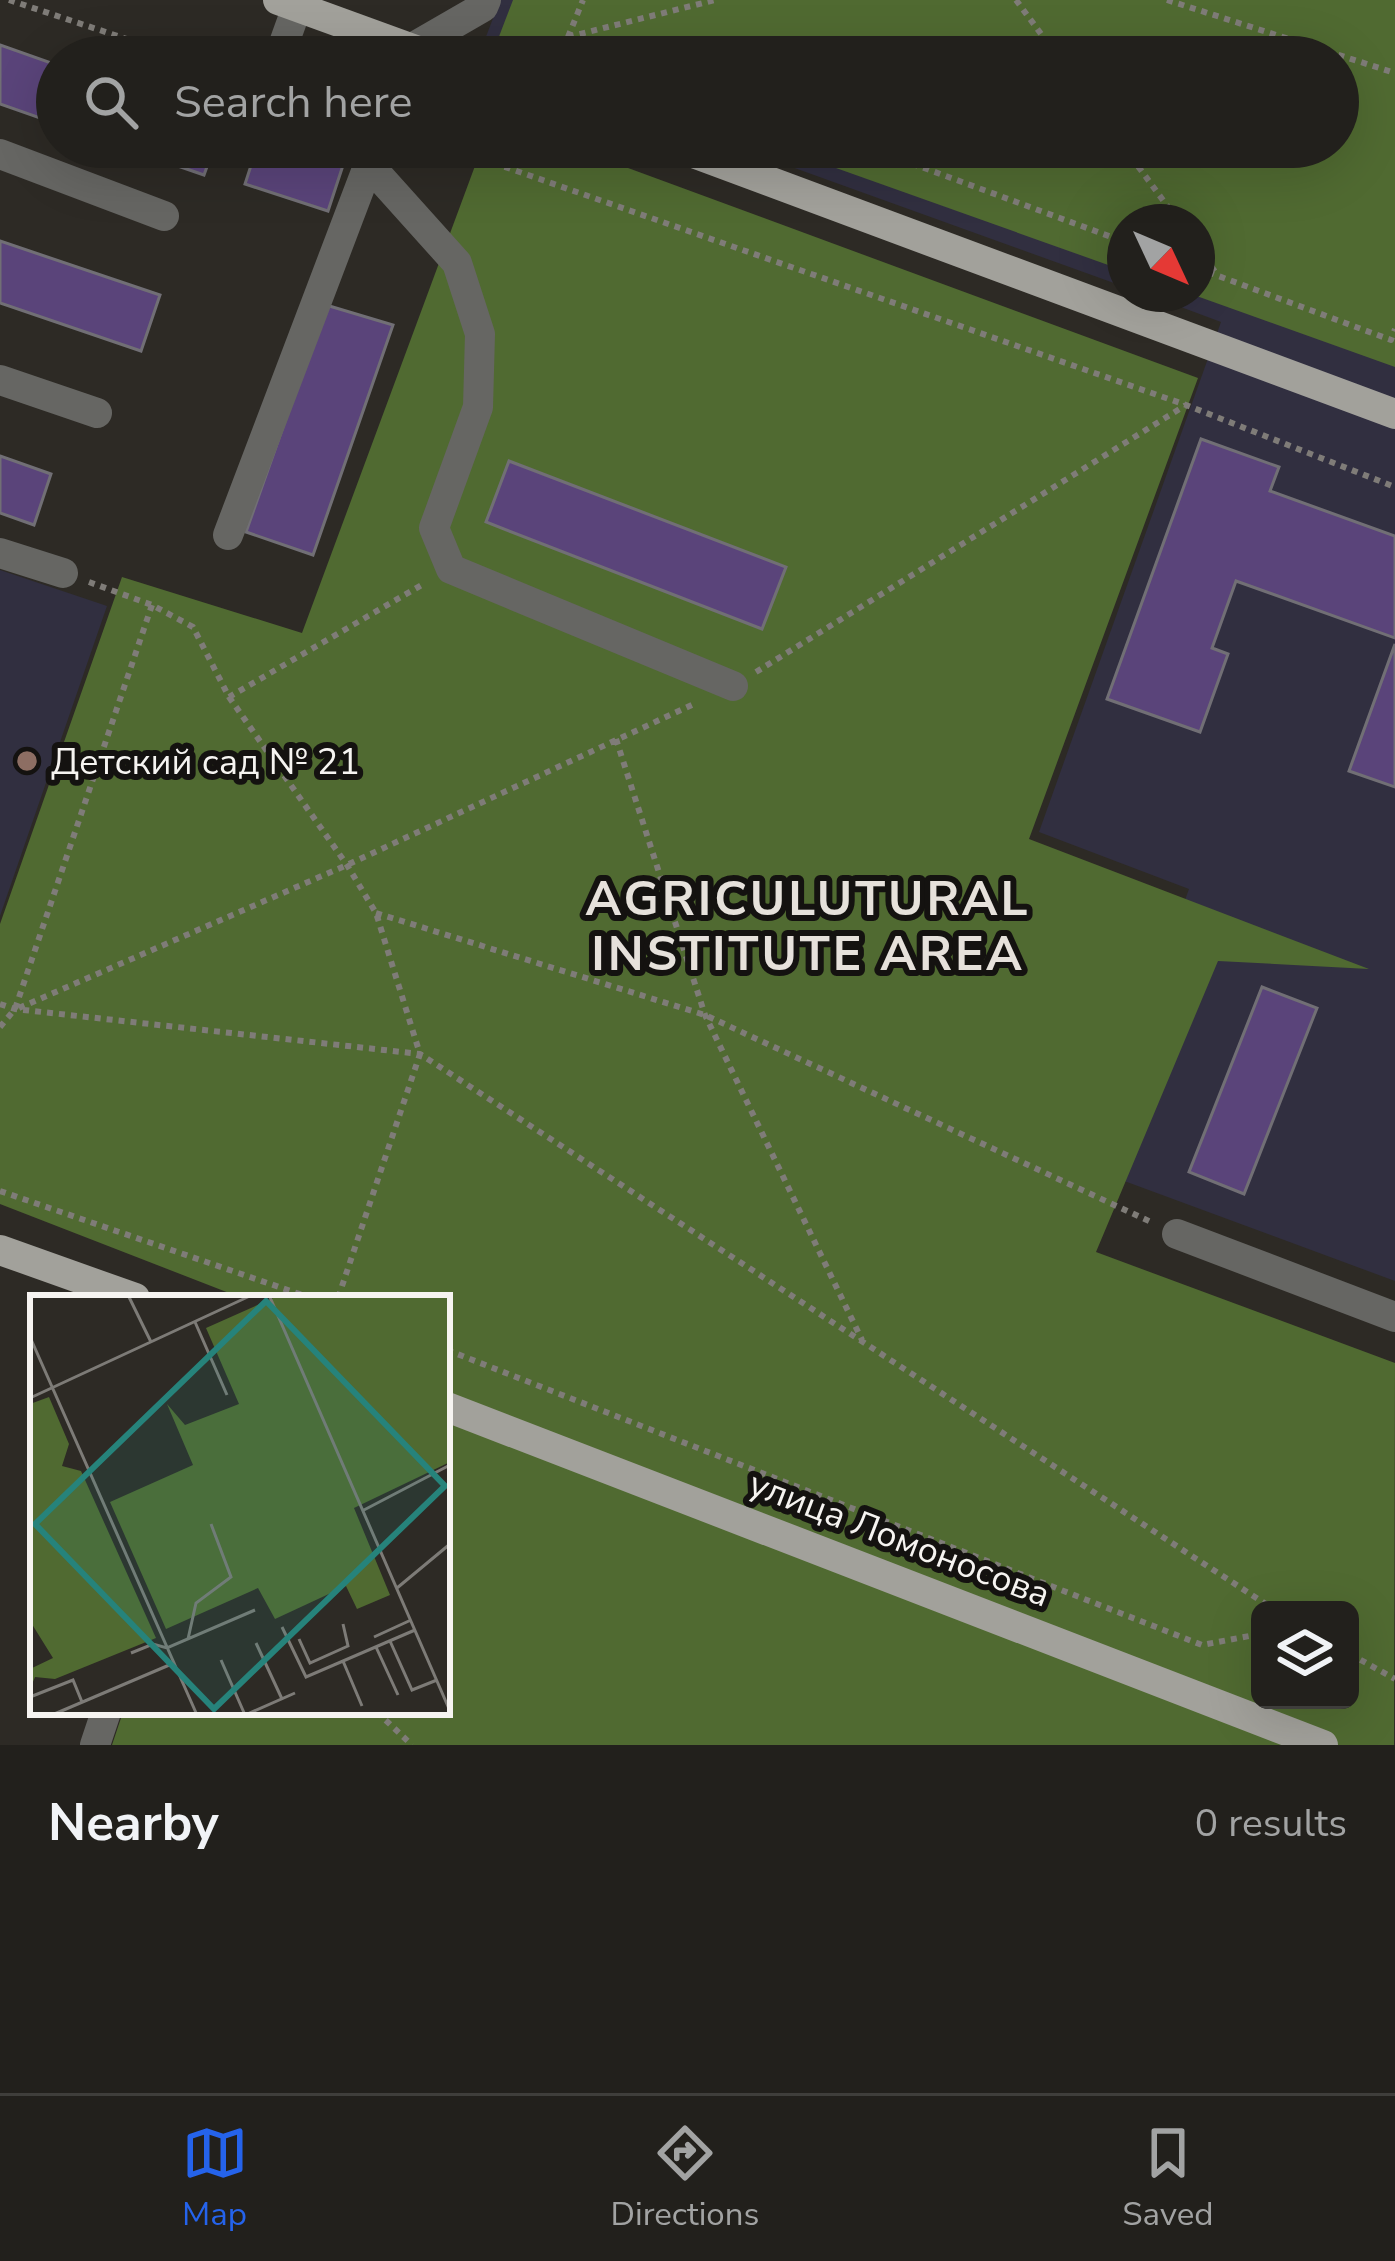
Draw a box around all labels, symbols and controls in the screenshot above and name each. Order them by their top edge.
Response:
search box [36,36,1359,168]
icon: search [78,69,144,135]
text: Search here [174,72,413,133]
north arrow [1107,204,1215,312]
place label: Детский сад № 21 [51,738,360,787]
marker: Детский сад № 21 [14,748,40,774]
district label: AGRICULUTURAL INSTITUTE AREA [585,866,1031,987]
inset map [30,1295,450,1715]
street label: улица Ломоносова [742,1459,1057,1619]
map controls [1251,1601,1359,1709]
button: layers [1251,1601,1359,1709]
text: Nearby [48,1788,219,1858]
text: 0 results [1195,1797,1347,1850]
tab: Map [182,2120,248,2237]
tab: Directions [611,2120,759,2237]
tab: Saved [1122,2120,1213,2237]

